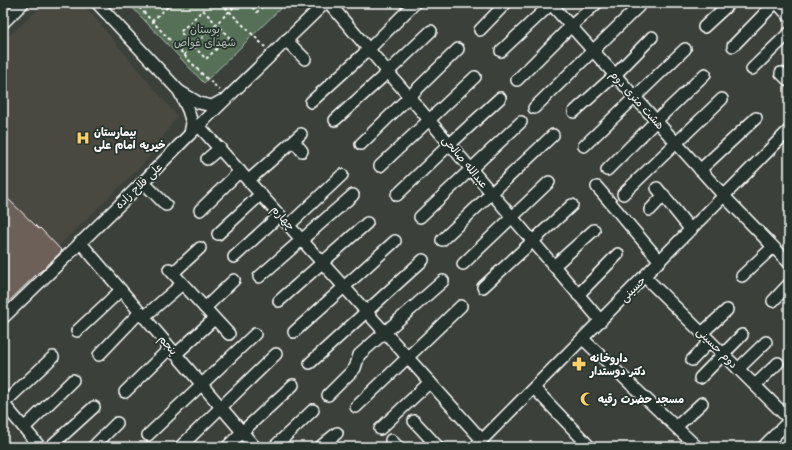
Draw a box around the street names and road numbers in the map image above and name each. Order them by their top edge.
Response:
street label: هشت متری دوم [606,68,667,133]
street label: عبدالله صالحی [439,133,491,191]
street label: علی فلاح زاده [113,160,166,212]
street label: چهارم [267,203,298,234]
street label: حسینی [617,273,649,305]
street label: دوم حسینی [692,325,740,373]
street label: پنجم [154,332,180,359]

